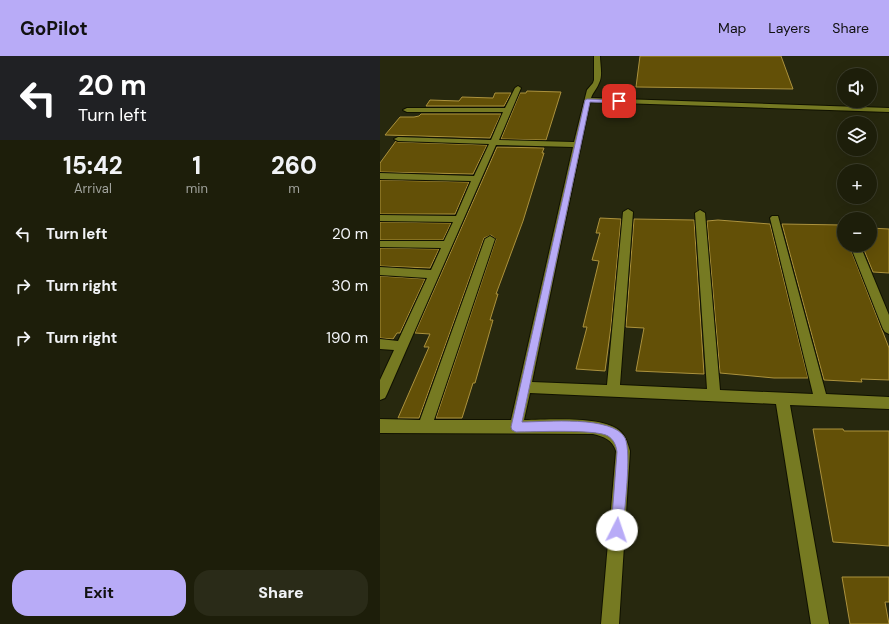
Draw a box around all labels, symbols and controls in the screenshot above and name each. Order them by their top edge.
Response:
text: GoPilot [20,16,88,41]
text: Map [718,19,746,37]
text: Layers [768,19,810,37]
text: Share [832,19,869,37]
text: 20 m [78,67,147,104]
map controls [837,68,877,252]
button: sound [837,68,877,108]
icon: left [12,72,64,124]
pin [602,84,636,118]
icon: arrive [608,90,630,112]
text: Turn left [78,103,147,127]
button: layers [837,116,877,156]
text: 15:42 [63,150,123,181]
text: 1 [192,150,201,181]
text: 260 [271,150,317,181]
button: + [837,164,877,204]
text: Arrival [74,180,112,197]
text: min [186,180,208,197]
text: m [288,180,300,197]
button: − [837,212,877,252]
icon: left [12,223,34,245]
text: Turn left [46,224,107,244]
text: 20 m [332,224,368,244]
icon: right [12,275,34,297]
text: Turn right [46,276,117,296]
text: 30 m [332,276,368,296]
icon: right [12,327,34,349]
text: Turn right [46,328,117,348]
text: 190 m [326,328,368,348]
position arrow [596,509,638,551]
button: Exit [12,570,186,616]
button: Share [194,570,368,616]

